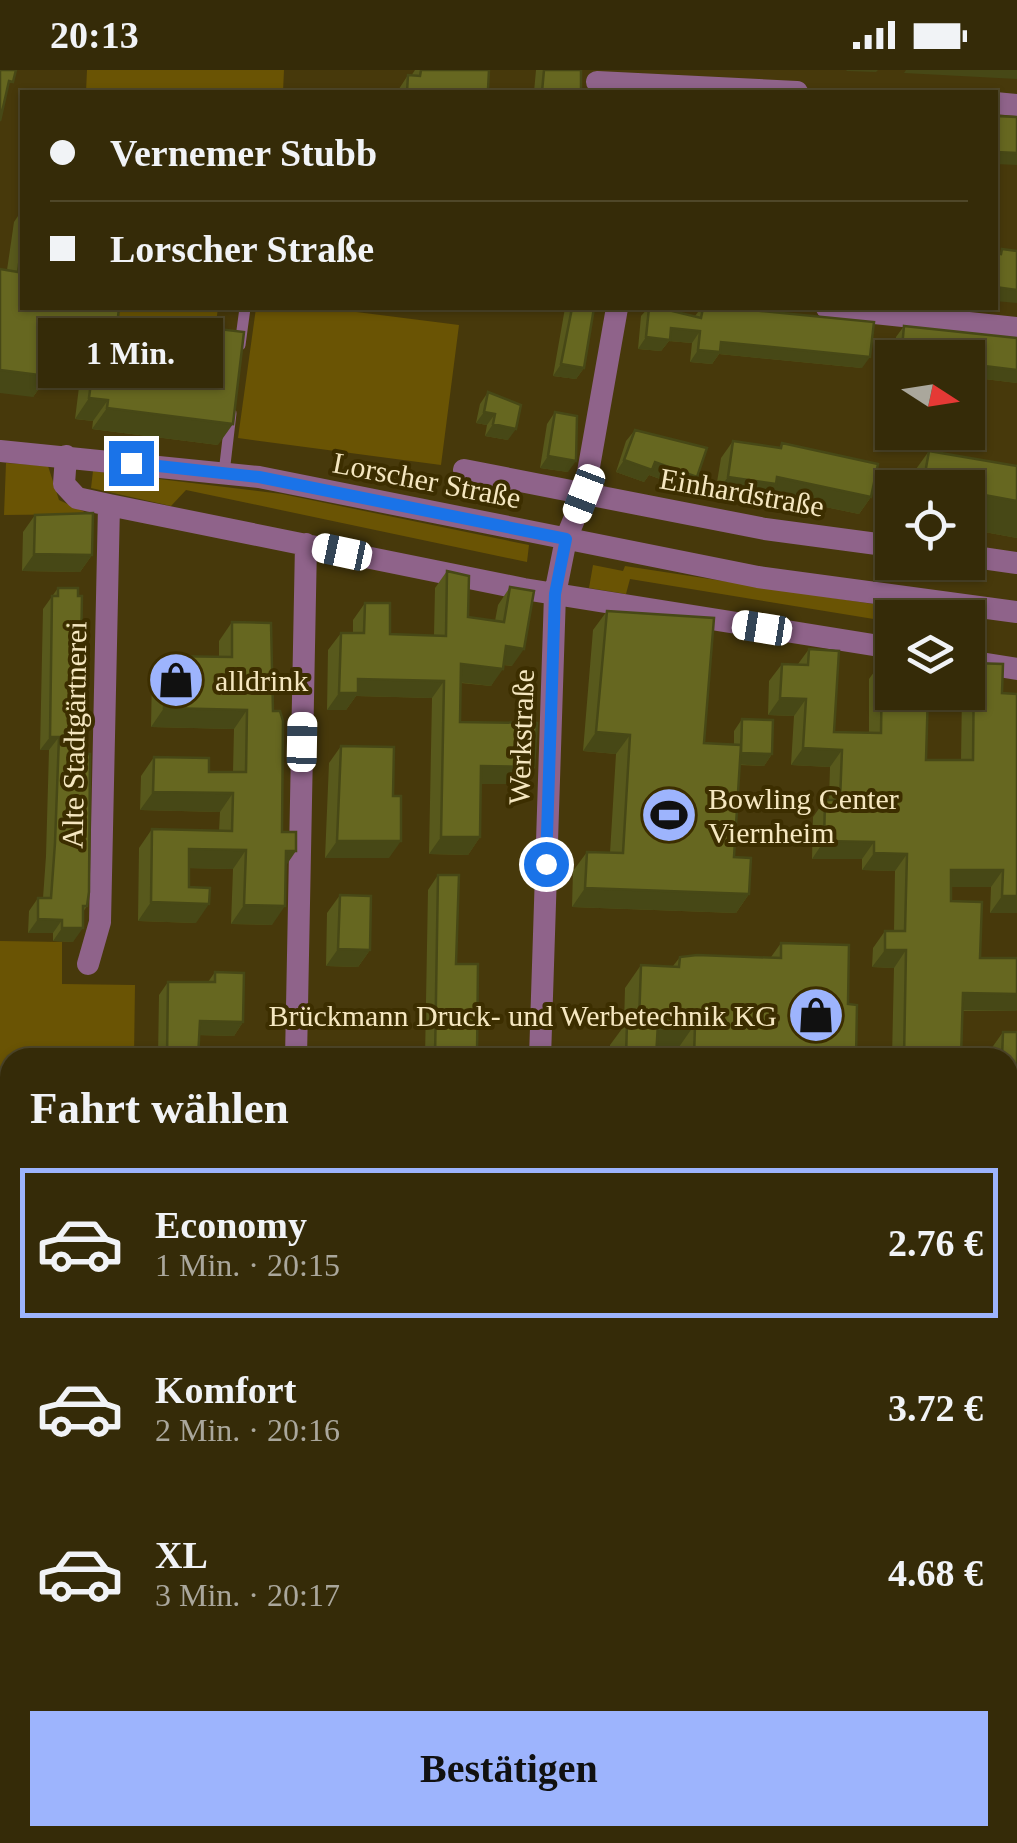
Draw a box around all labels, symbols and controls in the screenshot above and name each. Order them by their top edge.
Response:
text: 20:13 [50,14,139,56]
text: Vernemer Stubb [110,132,377,174]
text: Lorscher Straße [110,228,374,270]
callout: 1 Min. [38,318,224,388]
text: 1 Min. [86,335,175,371]
north arrow [875,340,985,450]
map controls [875,340,985,710]
route end [109,441,154,486]
street label: Lorscher Straße [330,446,524,514]
car [559,461,609,527]
street label: Einhardstraße [657,461,827,523]
button: locate [875,470,985,580]
car [310,531,374,573]
button: layers [875,600,985,710]
car [730,608,794,648]
street label: Alte Stadtgärtnerei [56,621,92,849]
shop icon: alldrink [146,650,206,710]
place label: alldrink [215,664,308,697]
street label: Werkstraße [502,669,540,805]
car [286,712,318,772]
place label: Bowling Center Viernheim [708,782,899,849]
sports icon: Bowling Center Viernheim [639,785,699,845]
route start [524,842,569,887]
shop icon: Brückmann Druck- und Werbetechnik KG [786,985,846,1045]
place label: Brückmann Druck- und Werbetechnik KG [268,999,777,1032]
text: Fahrt wählen [30,1083,289,1133]
icon: car [35,1198,125,1288]
text: Economy [155,1204,307,1246]
text: 2.76 € [888,1222,983,1264]
text: 1 Min. · 20:15 [155,1247,340,1283]
icon: car [35,1363,125,1453]
text: Komfort [155,1369,296,1411]
text: 3.72 € [888,1387,983,1429]
text: 2 Min. · 20:16 [155,1412,340,1448]
icon: car [35,1528,125,1618]
text: XL [155,1534,208,1576]
text: 4.68 € [888,1552,983,1594]
text: 3 Min. · 20:17 [155,1577,340,1613]
button: Bestätigen [30,1711,988,1826]

